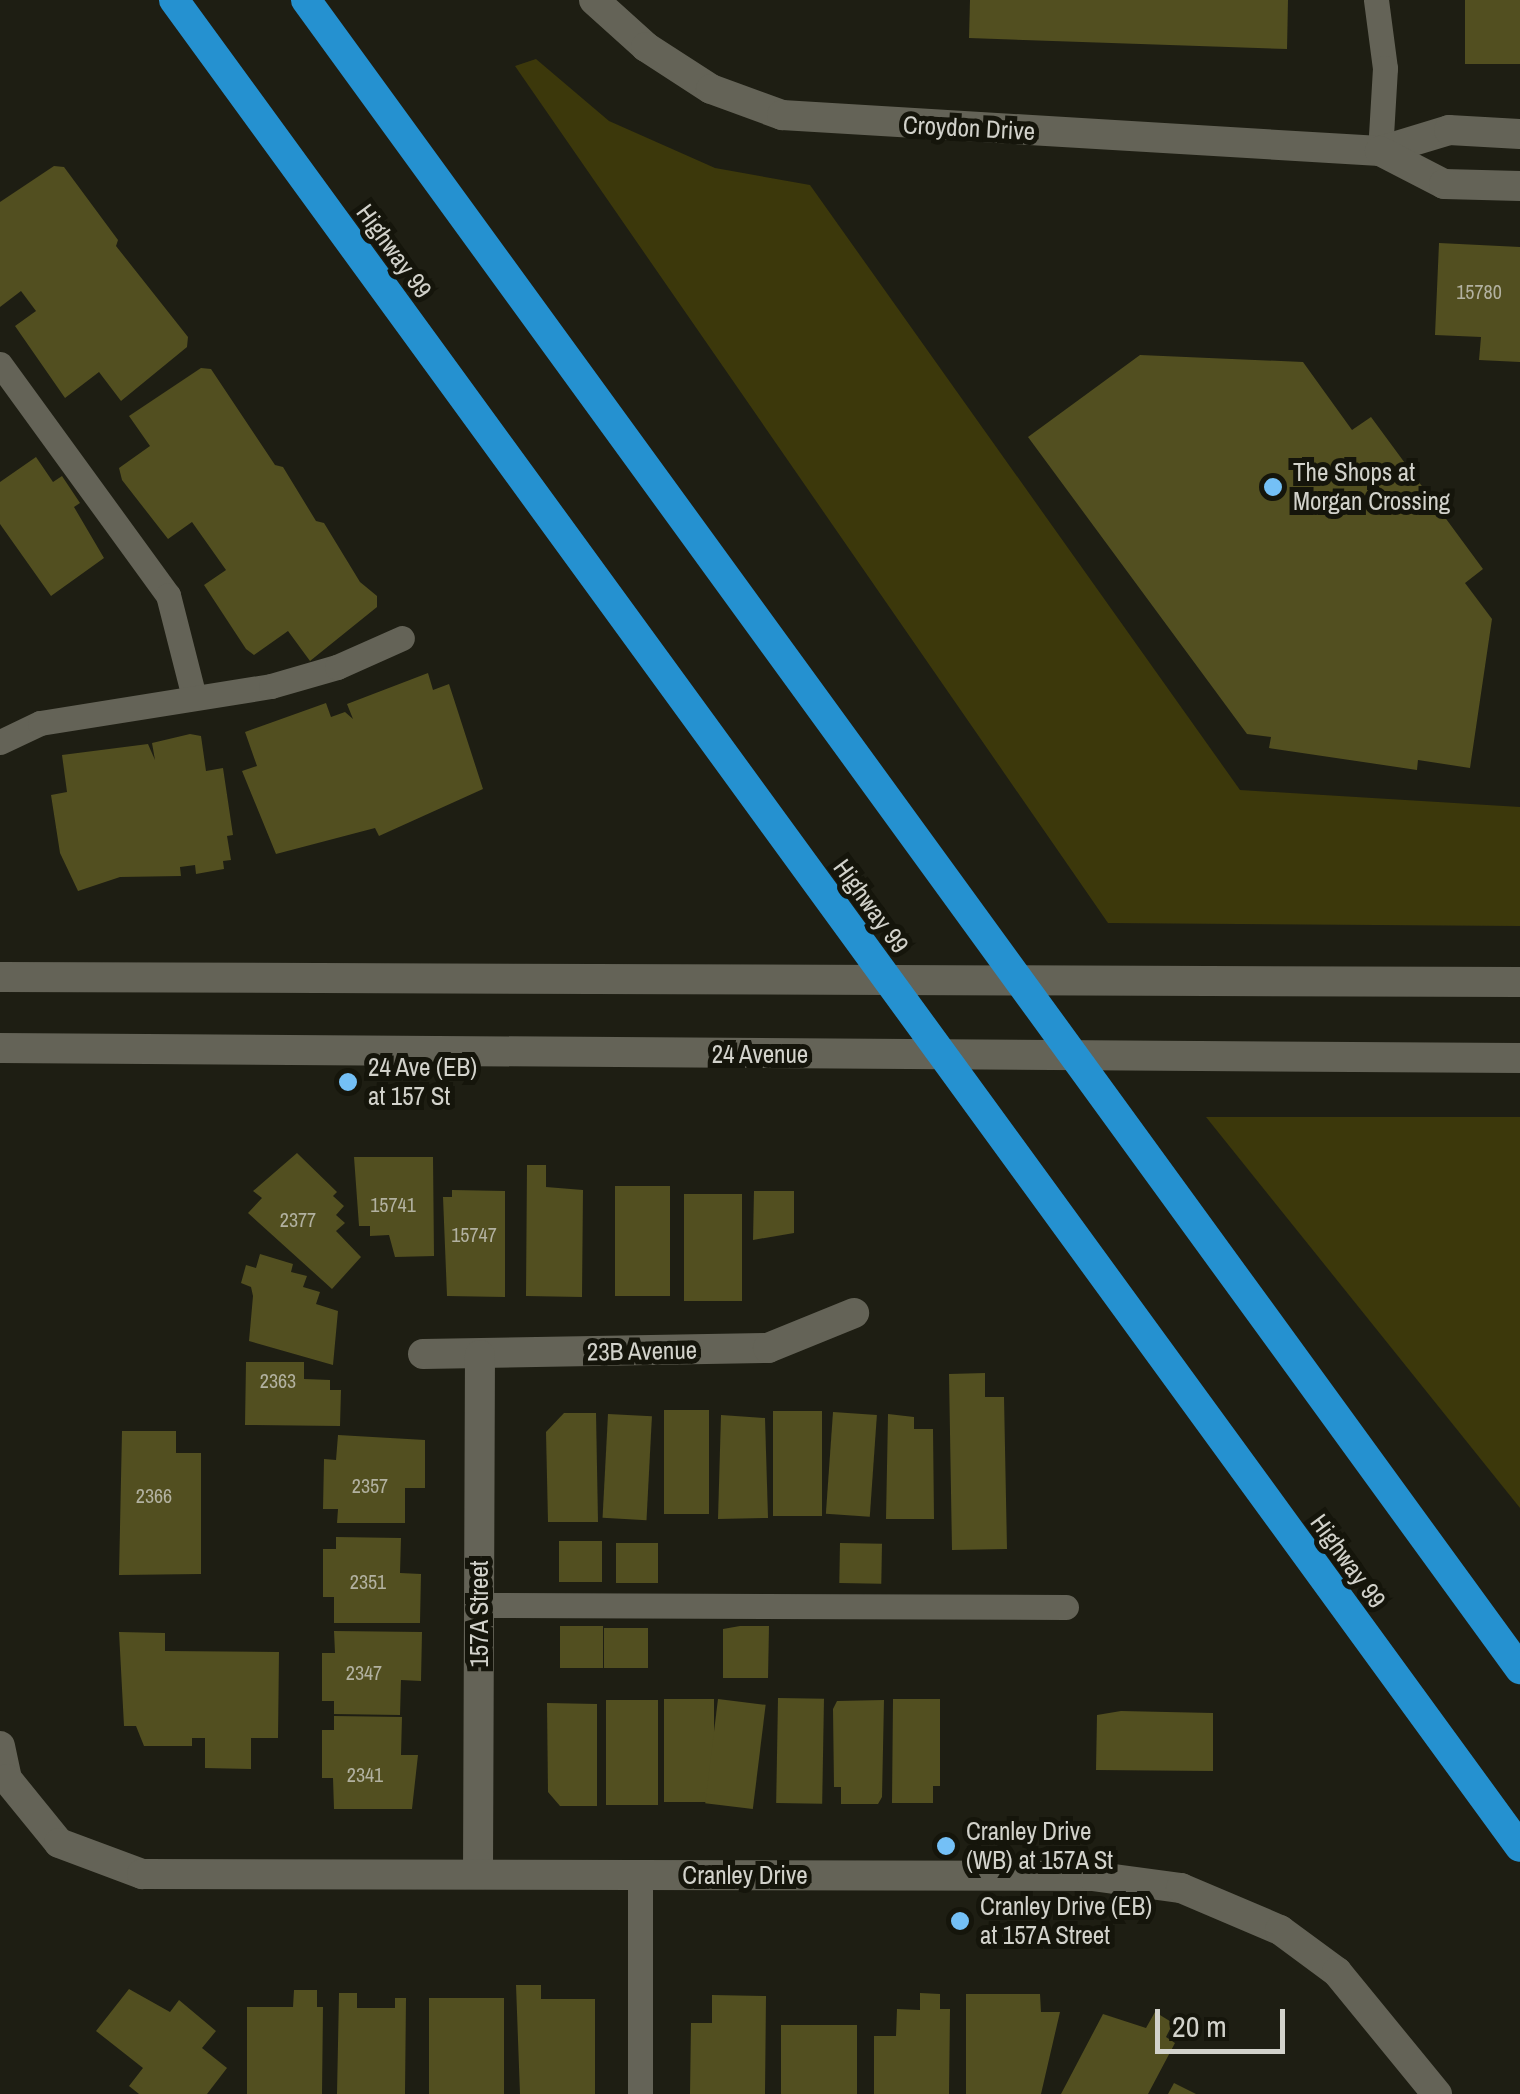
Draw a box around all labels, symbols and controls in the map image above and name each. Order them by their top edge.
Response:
street label: Croydon Drive [902,110,1036,146]
street label: Highway 99 [350,198,438,304]
house number: 15780 [1456,279,1502,303]
place label: The Shops at Morgan Crossing [1293,458,1450,517]
marker: The Shops at Morgan Crossing [1262,476,1284,498]
street label: Highway 99 [827,853,915,959]
street label: 24 Avenue [711,1039,809,1069]
place label: 24 Ave (EB) at 157 St [368,1053,478,1112]
marker: 24 Ave (EB) at 157 St [337,1071,359,1093]
house number: 15741 [370,1192,416,1216]
house number: 2377 [280,1207,316,1231]
house number: 15747 [451,1222,497,1246]
street label: 23B Avenue [586,1335,698,1367]
house number: 2363 [260,1368,296,1392]
house number: 2357 [352,1473,388,1497]
house number: 2366 [136,1483,172,1507]
street label: Highway 99 [1304,1508,1392,1614]
street label: 157A Street [464,1560,494,1668]
house number: 2351 [350,1569,386,1593]
house number: 2347 [346,1660,382,1684]
house number: 2341 [347,1762,383,1786]
place label: Cranley Drive (WB) at 157A St [966,1817,1114,1876]
marker: Cranley Drive (WB) at 157A St [935,1835,957,1857]
street label: Cranley Drive [682,1860,808,1890]
place label: Cranley Drive (EB) at 157A Street [980,1892,1152,1951]
marker: Cranley Drive (EB) at 157A Street [949,1910,971,1932]
scale bar [1160,1989,1290,2051]
text: 20 m [1172,2006,1227,2046]

